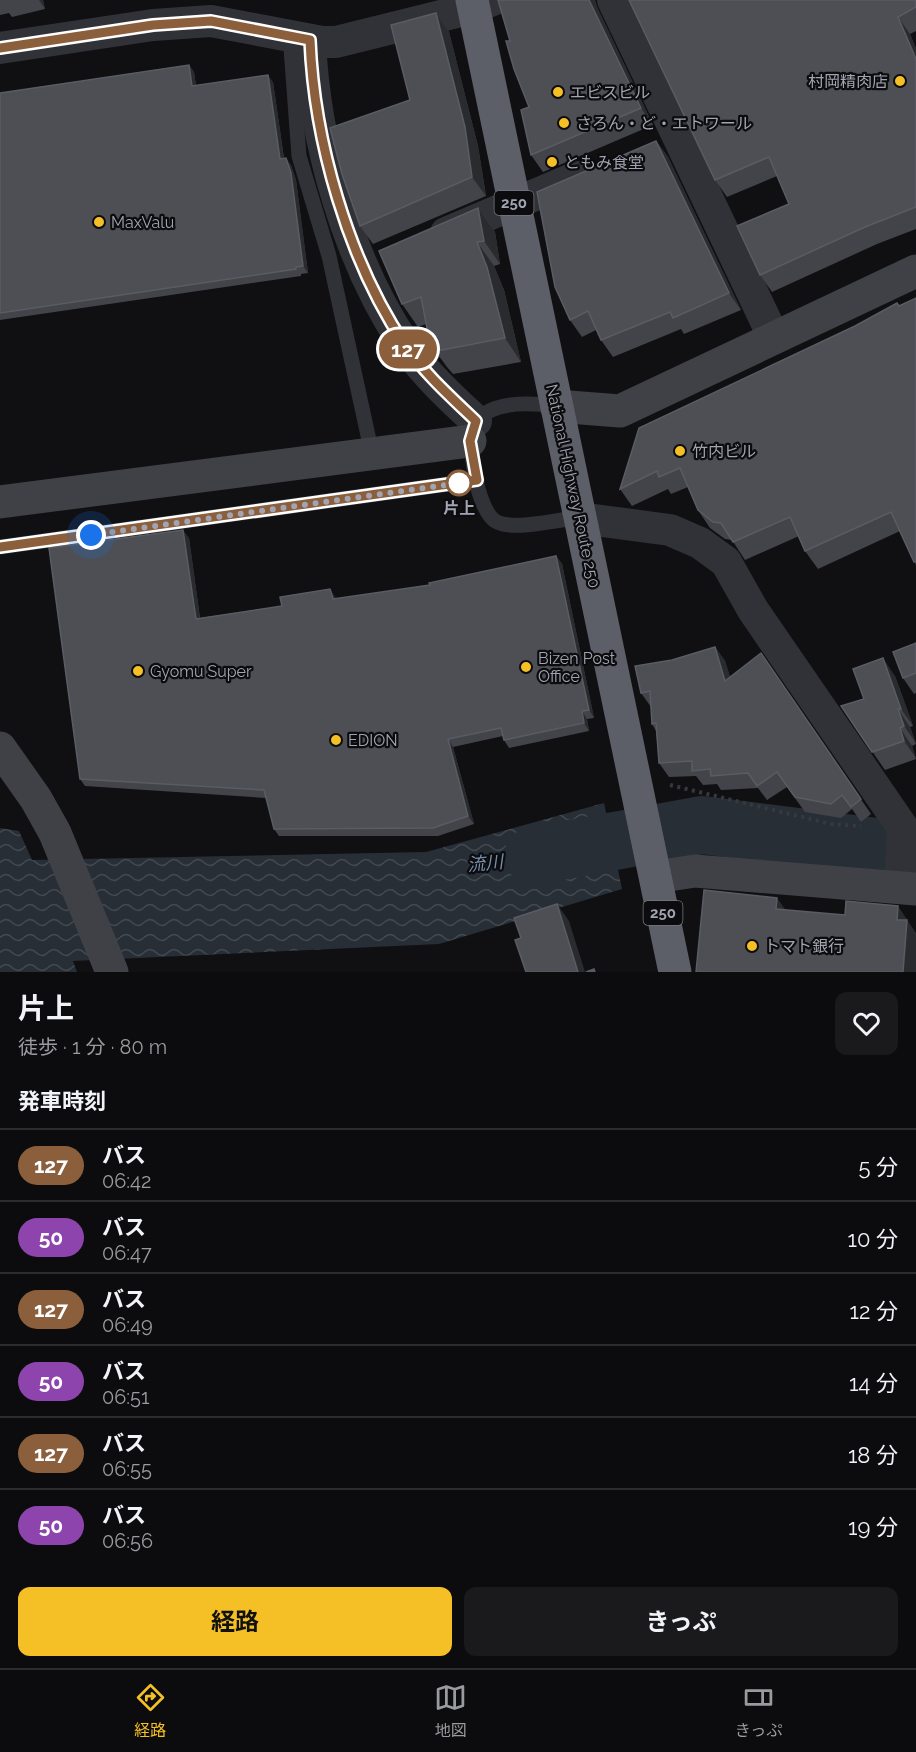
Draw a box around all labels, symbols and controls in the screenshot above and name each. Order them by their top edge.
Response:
place label: 村岡精肉店 [808,72,888,91]
marker: 村岡精肉店 [893,74,907,88]
place label: エビスビル [570,83,650,102]
marker: エビスビル [551,85,565,99]
place label: さろん・ど・エトワール [576,114,752,133]
marker: さろん・ど・エトワール [557,116,571,130]
place label: ともみ食堂 [564,153,644,172]
marker: ともみ食堂 [545,155,559,169]
road number: 250 [494,191,534,215]
place label: MaxValu [111,213,174,232]
marker: MaxValu [92,215,106,229]
line badge: 127 [374,330,442,368]
text: 127 [391,337,425,362]
street label: National Highway Route 250 [542,382,604,590]
place label: 竹内ビル [692,442,756,461]
marker: 竹内ビル [673,444,687,458]
marker: 片上 [446,470,472,496]
place label: 片上 [443,499,475,518]
your location [76,520,106,550]
place label: Bizen Post Office [538,649,616,686]
marker: Bizen Post Office [519,660,533,674]
place label: Gyomu Super [150,662,252,681]
marker: Gyomu Super [131,664,145,678]
place label: EDION [348,731,398,750]
marker: EDION [329,733,343,747]
water label: 流川 [466,850,506,875]
road number: 250 [644,901,682,925]
place label: トマト銀行 [764,937,844,956]
marker: トマト銀行 [745,939,759,953]
text: 片上 [18,992,74,1025]
button: heart [835,992,898,1055]
text: 徒歩 · 1 分 · 80 m [18,1035,167,1059]
text: 発車時刻 [18,1088,106,1114]
text: バス [102,1142,146,1168]
text: 127 [34,1153,68,1178]
text: 5 分 [858,1154,898,1180]
text: 06:42 [102,1169,151,1193]
text: バス [102,1214,146,1240]
text: 50 [39,1225,63,1250]
text: 10 分 [848,1226,898,1252]
text: 06:47 [102,1241,152,1265]
text: バス [102,1286,146,1312]
text: 127 [34,1297,68,1322]
text: 12 分 [850,1298,898,1324]
text: 06:49 [102,1313,153,1337]
text: バス [102,1358,146,1384]
text: 50 [39,1369,63,1394]
text: 14 分 [849,1370,898,1396]
text: 06:51 [102,1385,150,1409]
text: バス [102,1430,146,1456]
text: 127 [34,1441,68,1466]
text: 18 分 [848,1442,898,1468]
text: 06:55 [102,1457,152,1481]
text: バス [102,1502,146,1528]
text: 50 [39,1513,63,1538]
text: 19 分 [848,1514,898,1540]
text: 06:56 [102,1529,153,1553]
button: 経路 [18,1587,452,1656]
button: きっぷ [464,1587,898,1656]
tab: 経路 [134,1681,167,1741]
tab: 地図 [434,1681,467,1741]
tab: きっぷ [735,1681,782,1741]

